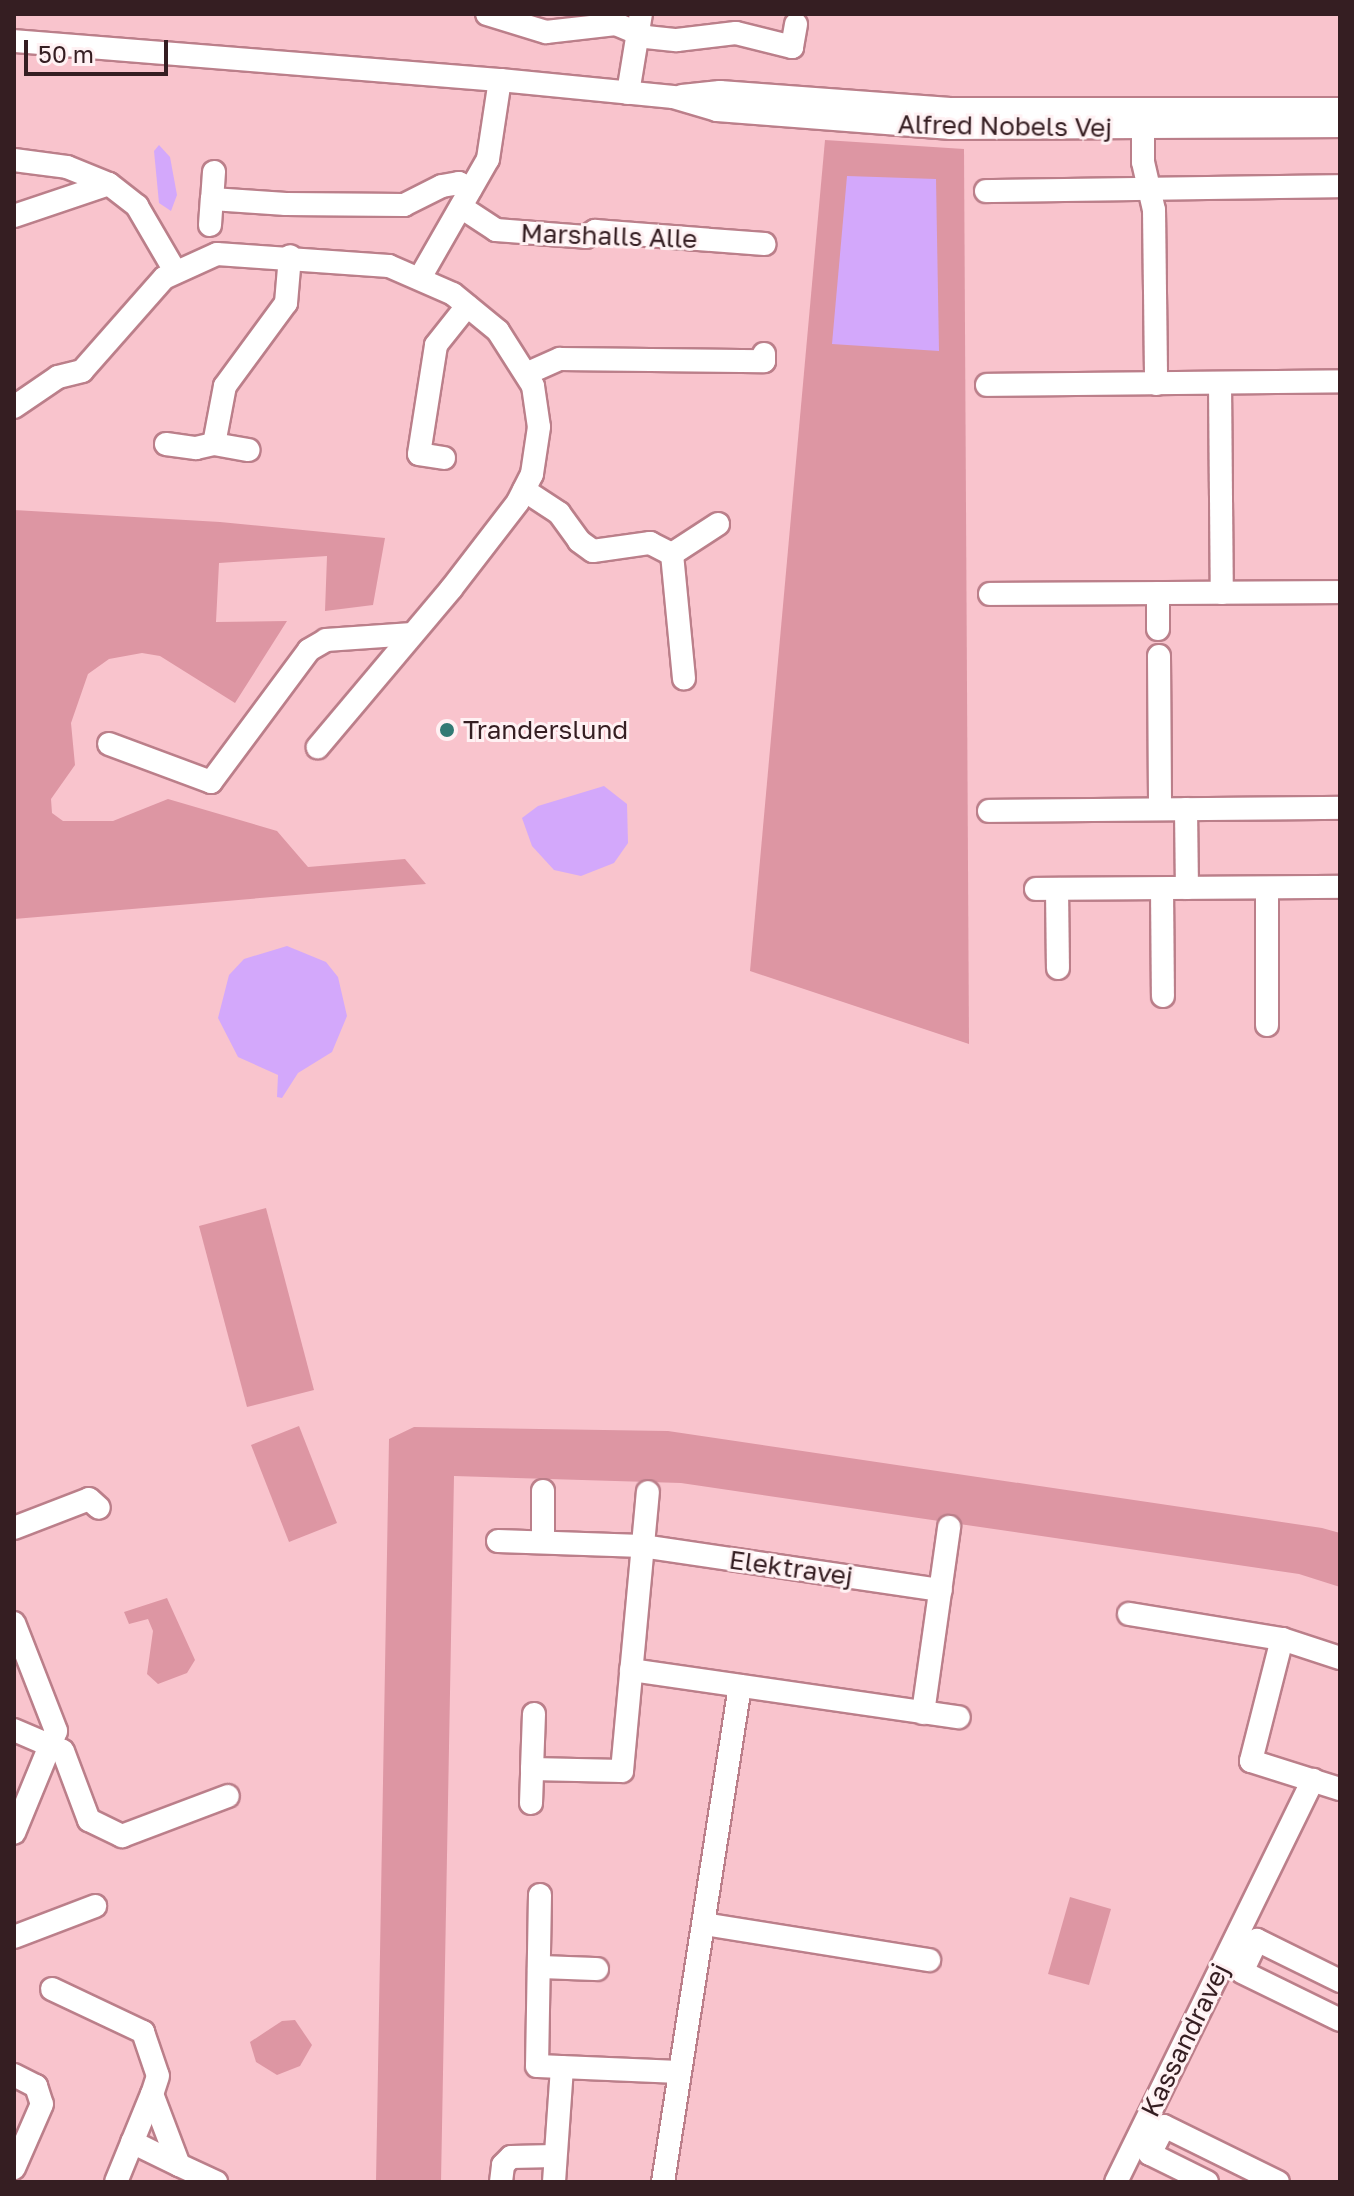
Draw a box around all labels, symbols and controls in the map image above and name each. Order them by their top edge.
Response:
scale bar [28,24,172,74]
text: 50 m [38,39,94,68]
street label: Alfred Nobels Vej [897,109,1113,143]
street label: Marshalls Alle [520,217,698,255]
place label: Tranderslund [463,714,628,746]
marker: Tranderslund [438,721,456,739]
street label: Elektravej [727,1544,855,1592]
street label: Kassandravej [1134,1958,1236,2122]

